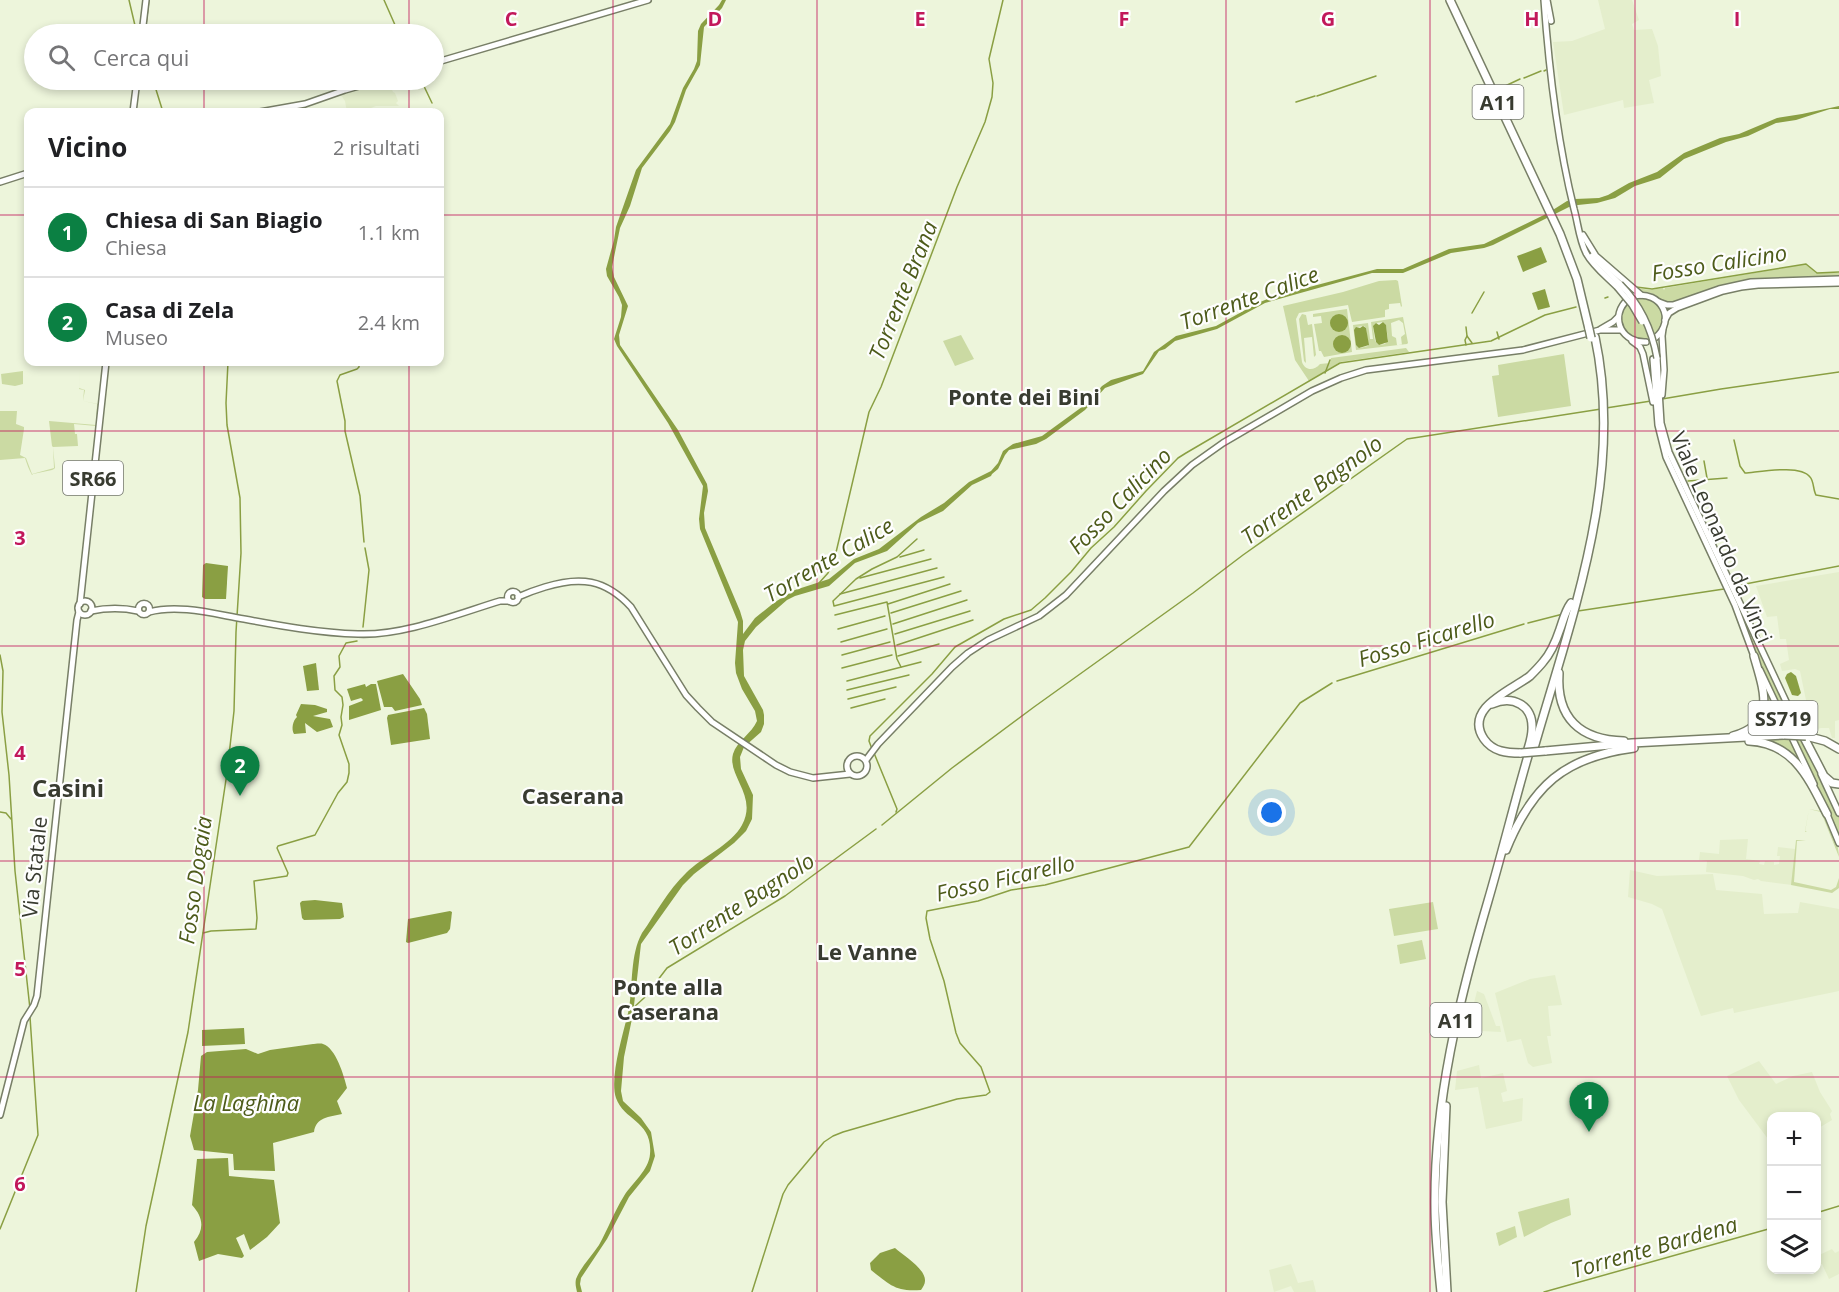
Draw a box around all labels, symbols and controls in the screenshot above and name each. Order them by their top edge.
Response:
text: C [505,5,518,32]
text: D [708,5,722,32]
text: E [914,5,926,32]
text: F [1119,5,1129,32]
text: G [1321,5,1335,32]
text: H [1524,5,1540,32]
text: I [1734,5,1740,32]
search box [24,24,444,90]
icon: search [45,41,78,74]
text: Cerca qui [93,42,189,72]
road number: A11 [1472,85,1524,119]
text: Vicino [48,129,127,165]
text: 2 risultati [333,134,420,161]
text: Chiesa di San Biagio [105,204,323,234]
water label: Torrente Brana [860,216,944,364]
text: 1 [62,219,73,246]
text: 1.1 km [358,219,420,246]
text: Chiesa [105,234,167,261]
water label: Fosso Calicino [1649,236,1789,288]
water label: Torrente Calice [1175,258,1323,336]
text: Casa di Zela [105,294,234,324]
text: 2 [62,309,73,336]
text: 2.4 km [358,309,420,336]
text: Museo [105,324,168,351]
district label: Ponte dei Bini [948,381,1100,411]
water label: Torrente Bagnolo [1234,427,1388,551]
street label: Viale Leonardo da Vinci [1665,427,1779,647]
water label: Fosso Calicino [1061,440,1177,560]
road number: SR66 [63,461,123,495]
water label: Torrente Calice [757,510,899,608]
text: 3 [14,524,26,551]
water label: Fosso Ficarello [1354,603,1498,673]
road number: SS719 [1748,701,1818,735]
text: 4 [14,739,26,766]
pin: 2 [220,746,260,796]
district label: Casini [32,771,104,804]
district label: Caserana [522,780,624,810]
your location [1257,798,1286,827]
water label: Fosso Dogaia [170,814,218,946]
street label: Via Statale [15,815,53,919]
water label: Torrente Bagnolo [662,845,820,961]
water label: Fosso Ficarello [933,846,1077,908]
district label: Le Vanne [817,936,917,966]
text: 5 [14,955,26,982]
district label: Ponte alla Caserana [613,971,723,1026]
road number: A11 [1430,1003,1482,1037]
pin: 1 [1570,1082,1608,1132]
water label: La Laghina [193,1087,299,1117]
map controls [1767,1112,1821,1274]
button: + [1767,1112,1821,1166]
button: − [1767,1166,1821,1220]
text: 6 [14,1170,26,1197]
water label: Torrente Bardena [1567,1208,1741,1284]
button: layers [1767,1220,1821,1274]

